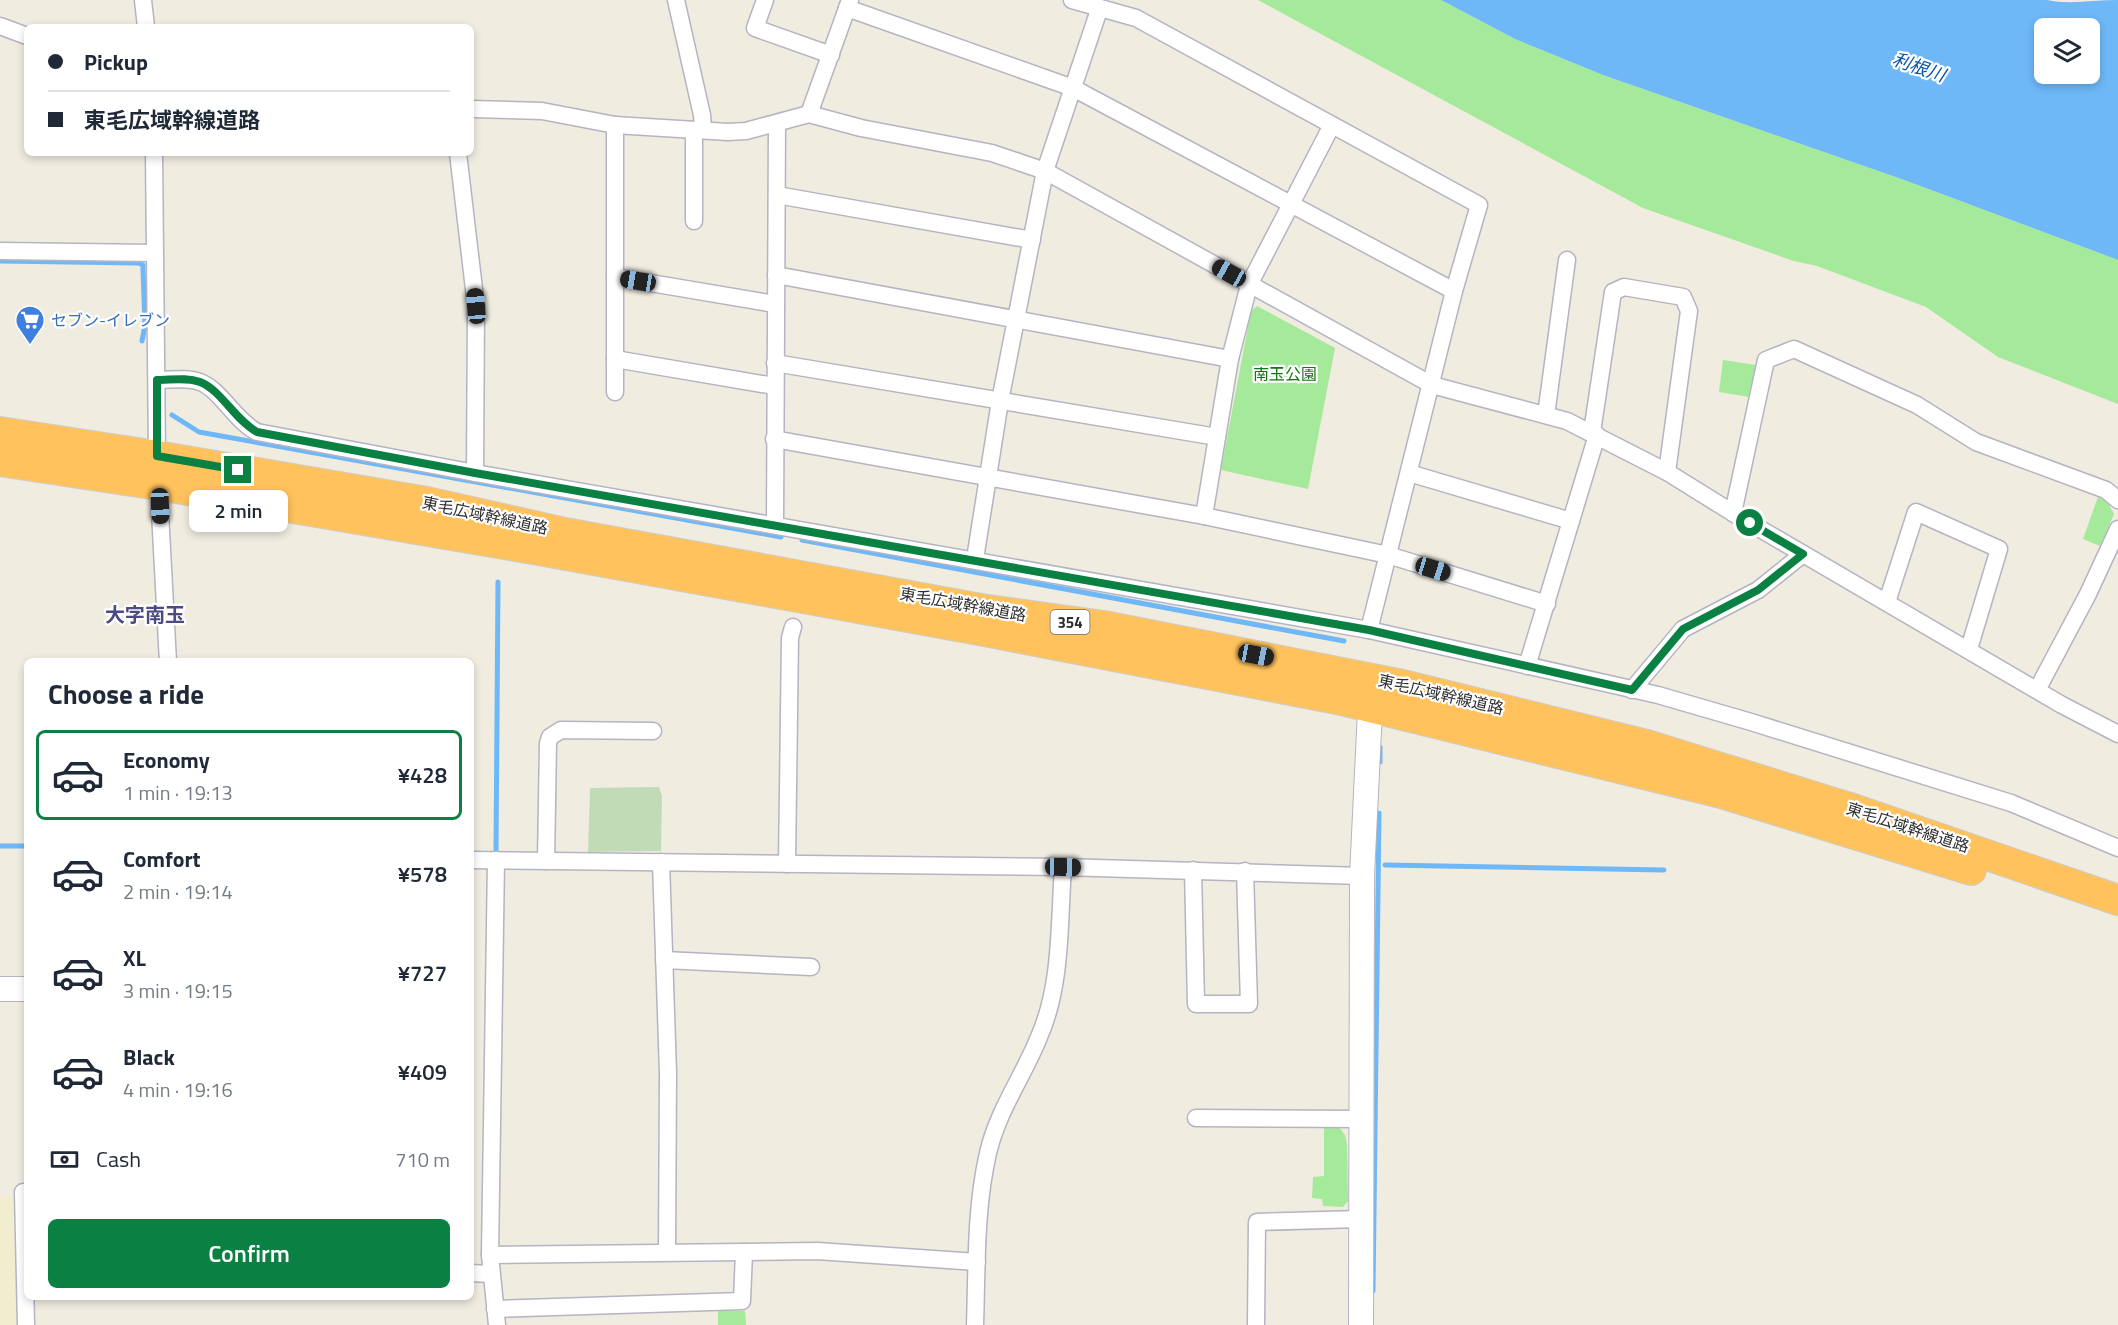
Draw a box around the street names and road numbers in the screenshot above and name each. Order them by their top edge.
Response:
street label: 東毛広域幹線道路 [420,490,550,540]
street label: 東毛広域幹線道路 [898,581,1028,627]
road number: 354 [1050,610,1090,634]
street label: 東毛広域幹線道路 [1376,668,1506,720]
street label: 東毛広域幹線道路 [1843,796,1973,858]

